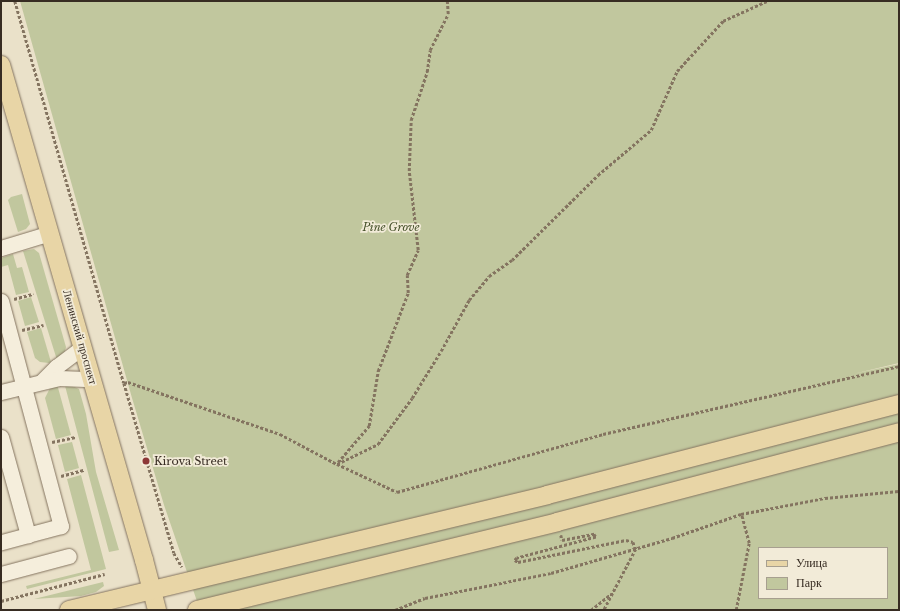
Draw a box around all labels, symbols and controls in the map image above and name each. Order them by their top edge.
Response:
park label: Pine Grove [363,220,419,234]
street label: Ленинский проспект [60,288,100,386]
place label: Kirova Street [154,454,227,468]
marker: Kirova Street [141,456,151,466]
legend [758,547,888,599]
text: Улица [796,555,827,570]
text: Парк [796,575,822,590]

